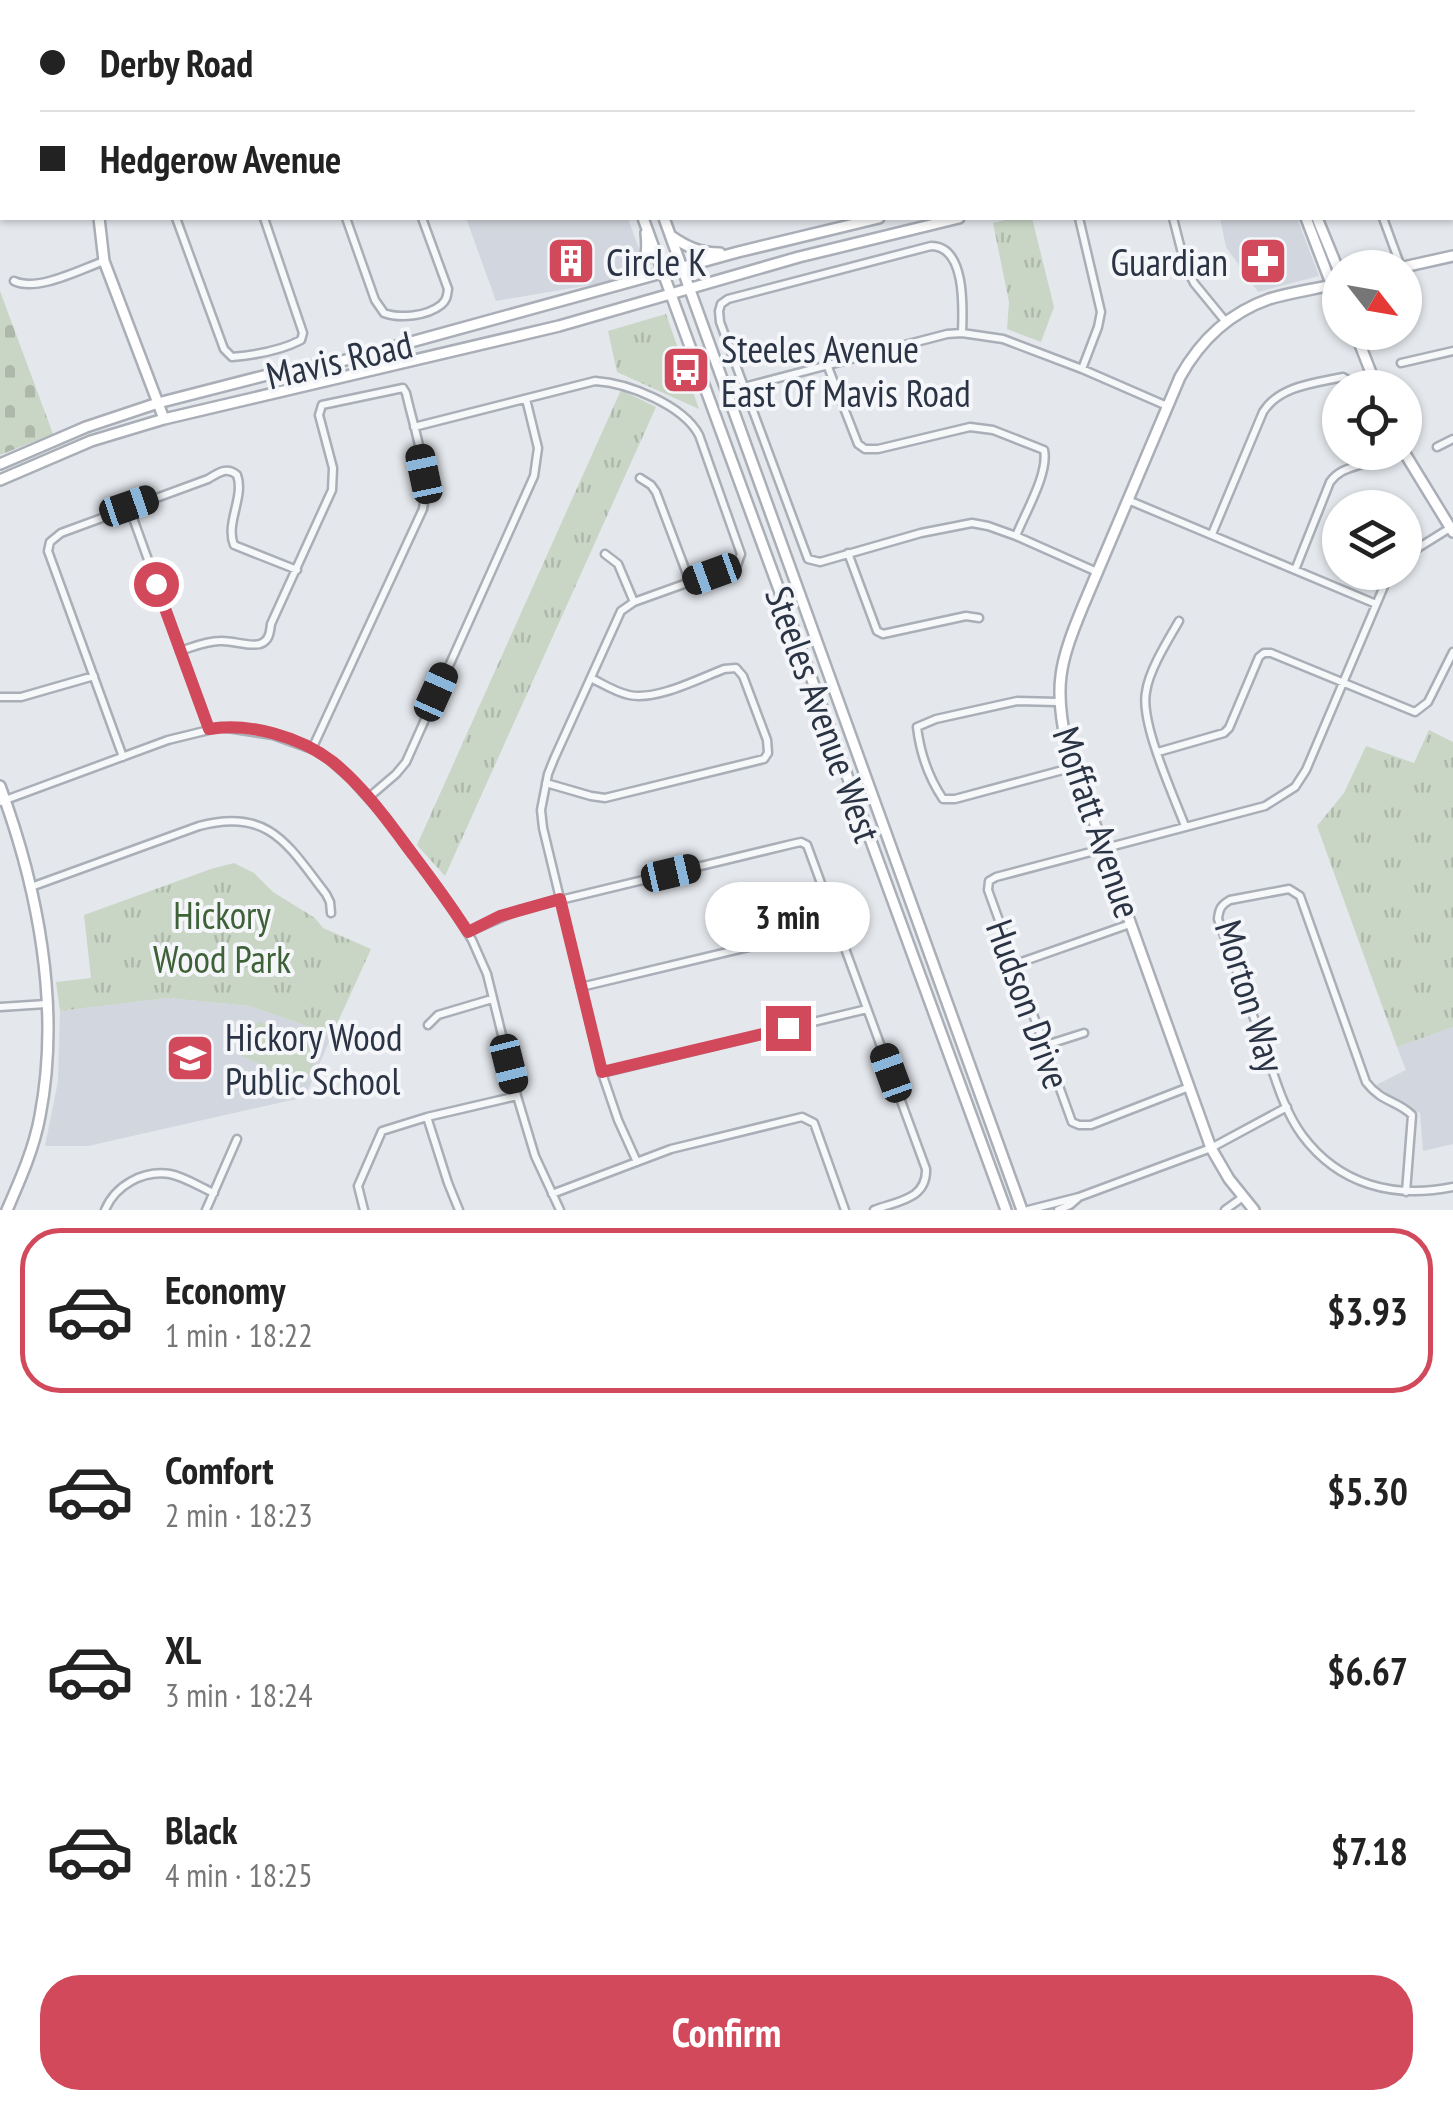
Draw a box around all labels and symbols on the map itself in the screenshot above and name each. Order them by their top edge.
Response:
building icon: Circle K [545,235,597,287]
pharmacy icon: Guardian [1237,235,1289,287]
place label: Circle K [606,237,707,286]
place label: Guardian [1111,237,1228,286]
north arrow [1322,250,1422,350]
street label: Mavis Road [261,318,417,400]
place label: Steeles Avenue East Of Mavis Road [721,324,971,417]
bus stop icon: Steeles Avenue East Of Mavis Road [660,344,712,396]
car [403,442,445,506]
car [96,482,162,530]
car [679,550,745,598]
route start [134,562,179,607]
street label: Steeles Avenue West [755,579,893,849]
car [410,658,462,726]
street label: Moffatt Avenue [1042,720,1154,924]
car [638,852,704,894]
callout: 3 min [706,883,870,953]
park label: Hickory Wood Park [153,890,291,983]
street label: Hudson Drive [976,913,1082,1095]
street label: Morton Way [1205,914,1297,1079]
route end [766,1006,811,1051]
place label: Hickory Wood Public School [225,1012,402,1105]
car [487,1031,531,1097]
school or university icon: Hickory Wood Public School [164,1032,216,1084]
car [867,1040,915,1106]

